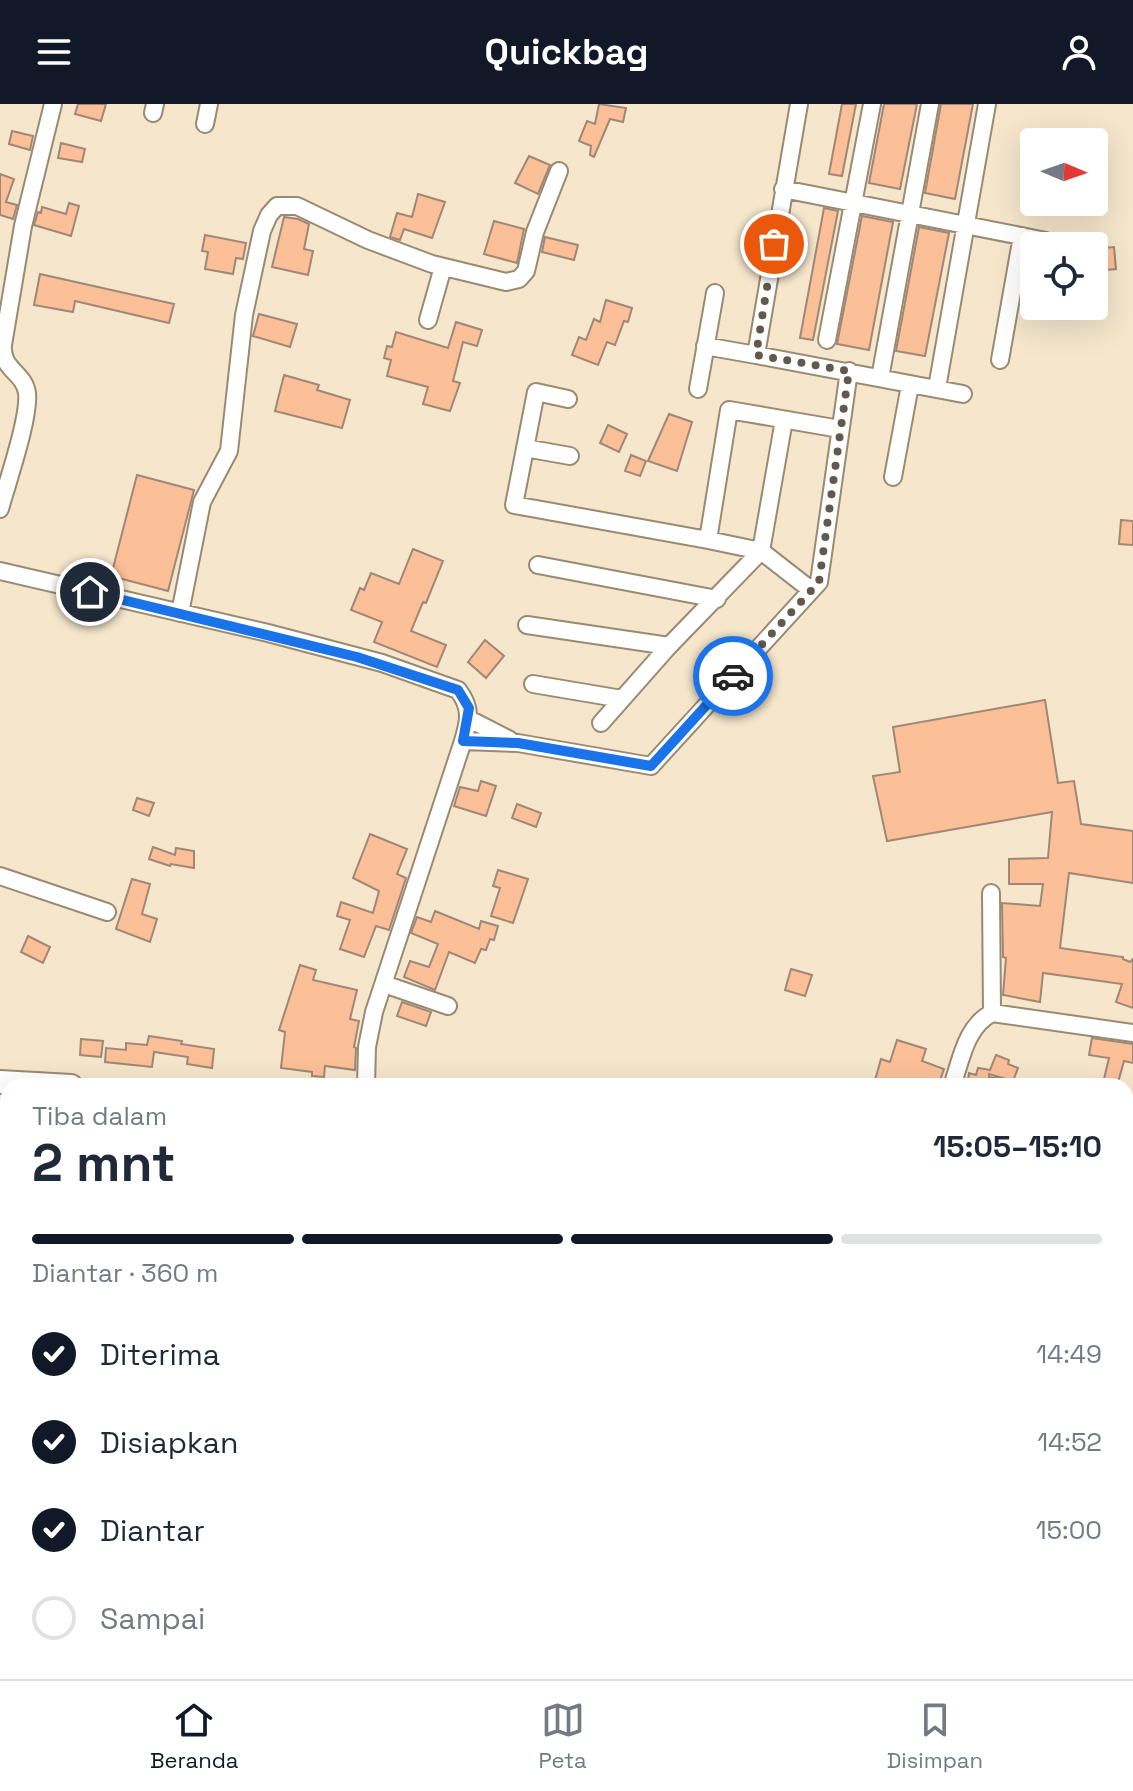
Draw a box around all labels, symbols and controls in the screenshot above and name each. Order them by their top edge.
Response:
text: Quickbag [485,29,648,75]
icon: menu [32,30,76,74]
icon: person [1057,30,1101,74]
north arrow [1020,128,1108,216]
map controls [1020,128,1108,320]
pin [740,210,808,278]
icon: bag [752,222,796,266]
button: locate [1020,232,1108,320]
pin [56,558,124,626]
icon: home [68,570,112,614]
courier [693,636,773,716]
icon: car [711,654,755,698]
text: Tiba dalam [32,1099,167,1133]
text: 15:05–15:10 [933,1127,1102,1166]
text: 2 mnt [32,1130,176,1196]
text: Diantar · 360 m [32,1256,218,1290]
icon: check [32,1332,76,1376]
text: Diterima [100,1335,220,1374]
text: 14:49 [1036,1337,1102,1371]
icon: check [32,1420,76,1464]
text: Disiapkan [100,1423,238,1462]
text: 14:52 [1037,1425,1102,1459]
icon: check [32,1508,76,1552]
text: Diantar [100,1511,205,1550]
text: 15:00 [1036,1513,1102,1547]
text: Sampai [100,1599,205,1638]
tab: Beranda [150,1698,238,1774]
tab: Peta [539,1698,587,1774]
tab: Disimpan [887,1698,983,1774]

